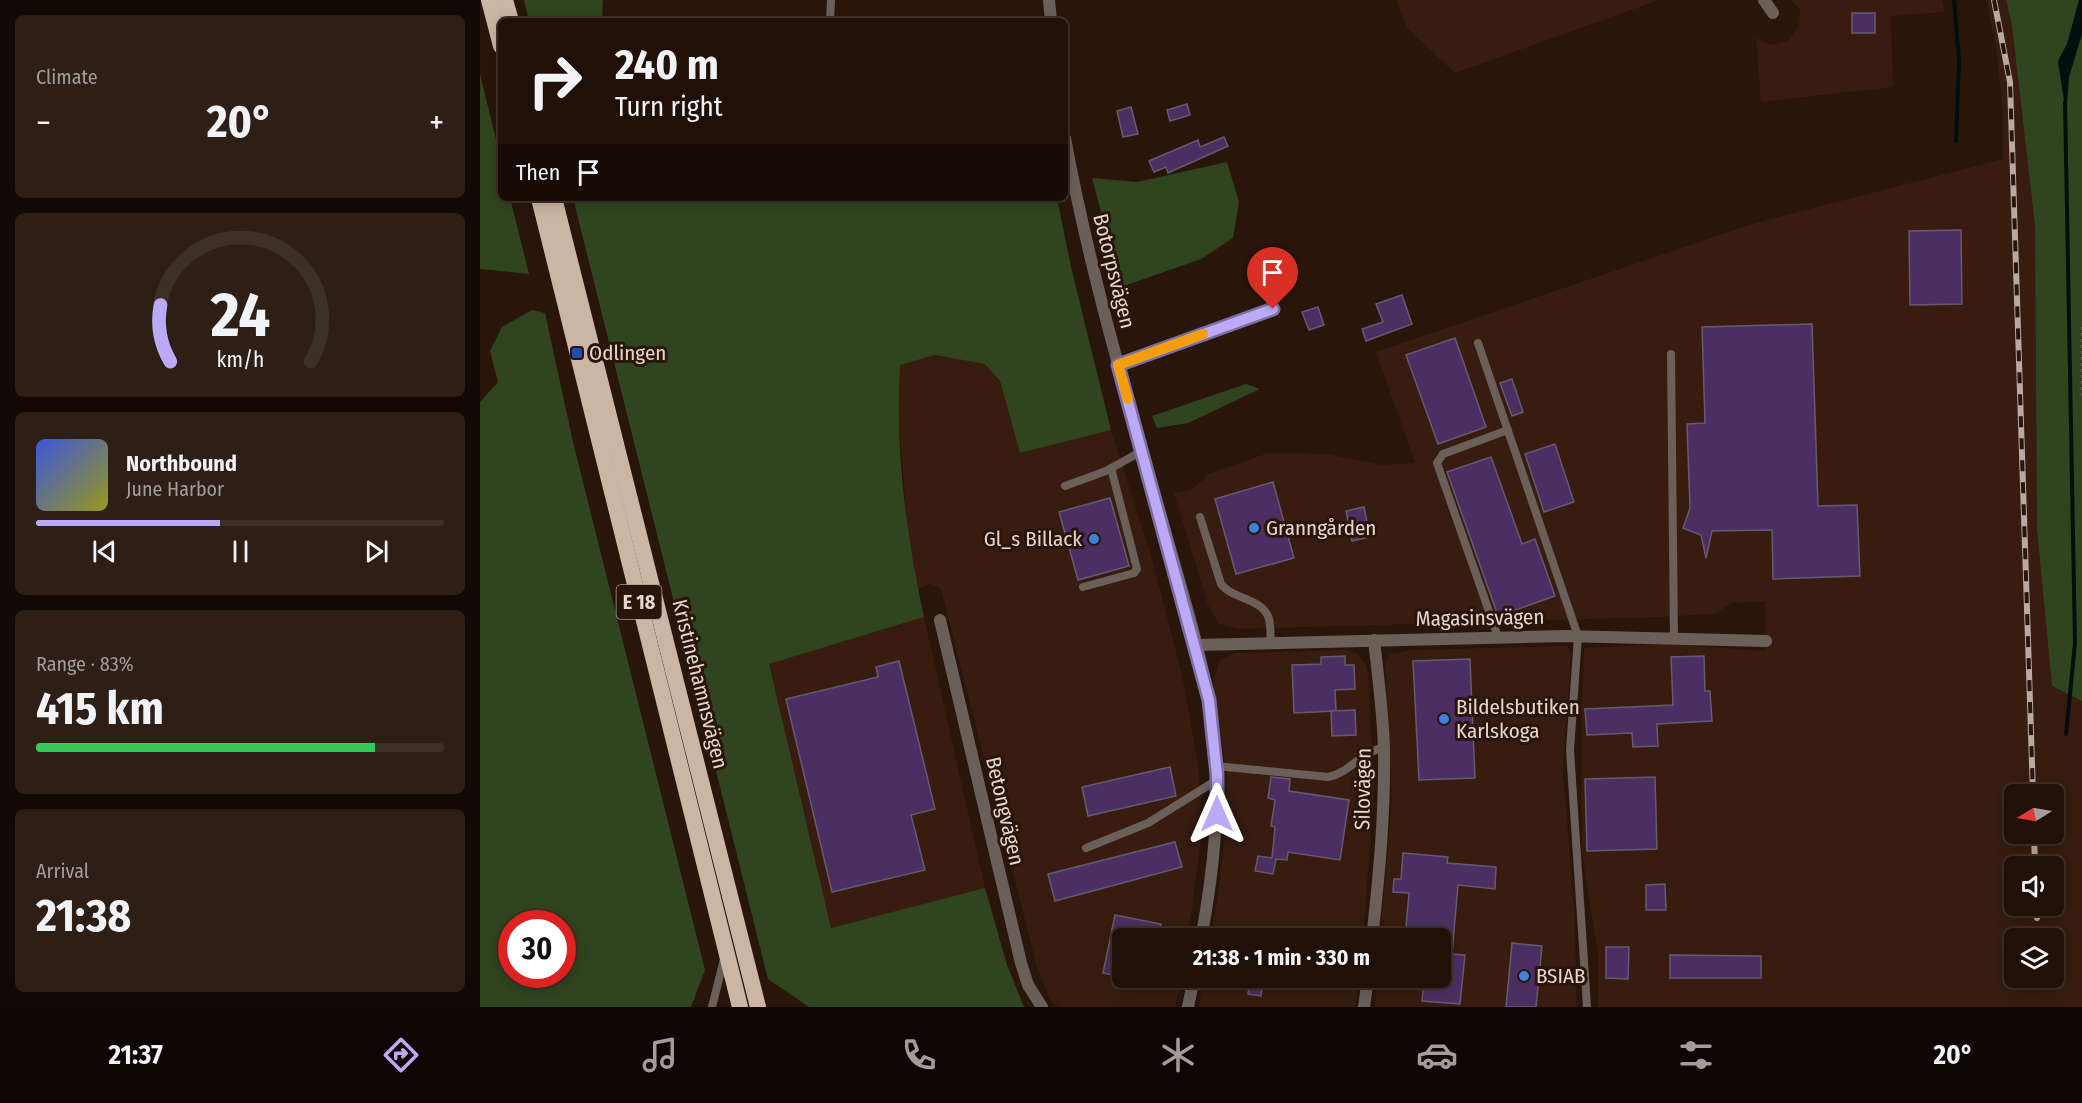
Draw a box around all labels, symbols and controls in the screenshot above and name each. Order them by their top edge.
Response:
text: 240 m [615,40,719,90]
icon: right [516,42,594,120]
text: Climate [36,65,98,89]
text: Turn right [615,91,723,123]
text: 20° [207,95,273,149]
text: − [36,103,51,143]
text: + [429,103,444,143]
icon: arrive [572,156,605,189]
text: Then [516,159,560,186]
street label: Botorpsvägen [1087,211,1141,331]
pin [1247,247,1298,309]
icon: arrive [1256,256,1289,289]
text: 24 [209,278,270,353]
place label: Odlingen [589,340,666,366]
marker: Odlingen [570,346,584,360]
text: km/h [216,348,264,374]
text: Northbound [126,450,237,477]
text: June Harbor [126,477,224,501]
place label: Granngården [1266,515,1376,541]
marker: Granngården [1247,521,1261,535]
place label: Gl_s Billack [984,526,1082,552]
marker: Gl_s Billack [1087,532,1101,546]
icon: previous [88,535,121,568]
icon: pause [224,535,257,568]
icon: next [360,535,393,568]
road number: E 18 [616,585,662,619]
street label: Kristinehamnsvägen [666,597,734,771]
street label: Magasinsvägen [1415,604,1545,632]
text: Range · 83% [36,652,134,676]
text: 415 km [36,682,164,736]
place label: Bildelsbutiken Karlskoga [1456,694,1580,744]
marker: Bildelsbutiken Karlskoga [1437,712,1451,726]
street label: Silovägen [1349,748,1377,830]
street label: Betongvägen [980,754,1030,868]
position arrow [1185,782,1249,846]
north arrow [2004,784,2064,844]
map controls [2004,784,2064,988]
button: sound [2004,856,2064,916]
text: Arrival [36,859,89,883]
text: 21:38 [36,889,131,943]
speed limit sign: 30 [498,910,576,988]
button: layers [2004,928,2064,988]
text: 21:38 · 1 min · 330 m [1193,944,1370,971]
place label: BSIAB [1536,963,1586,989]
marker: BSIAB [1517,969,1531,983]
icon: directions [380,1034,422,1076]
icon: music [639,1034,681,1076]
icon: phone [898,1034,940,1076]
icon: climate [1157,1034,1199,1076]
icon: car [1416,1034,1458,1076]
icon: filters [1675,1034,1717,1076]
text: 21:37 [108,1039,163,1071]
text: 20° [1934,1039,1973,1071]

